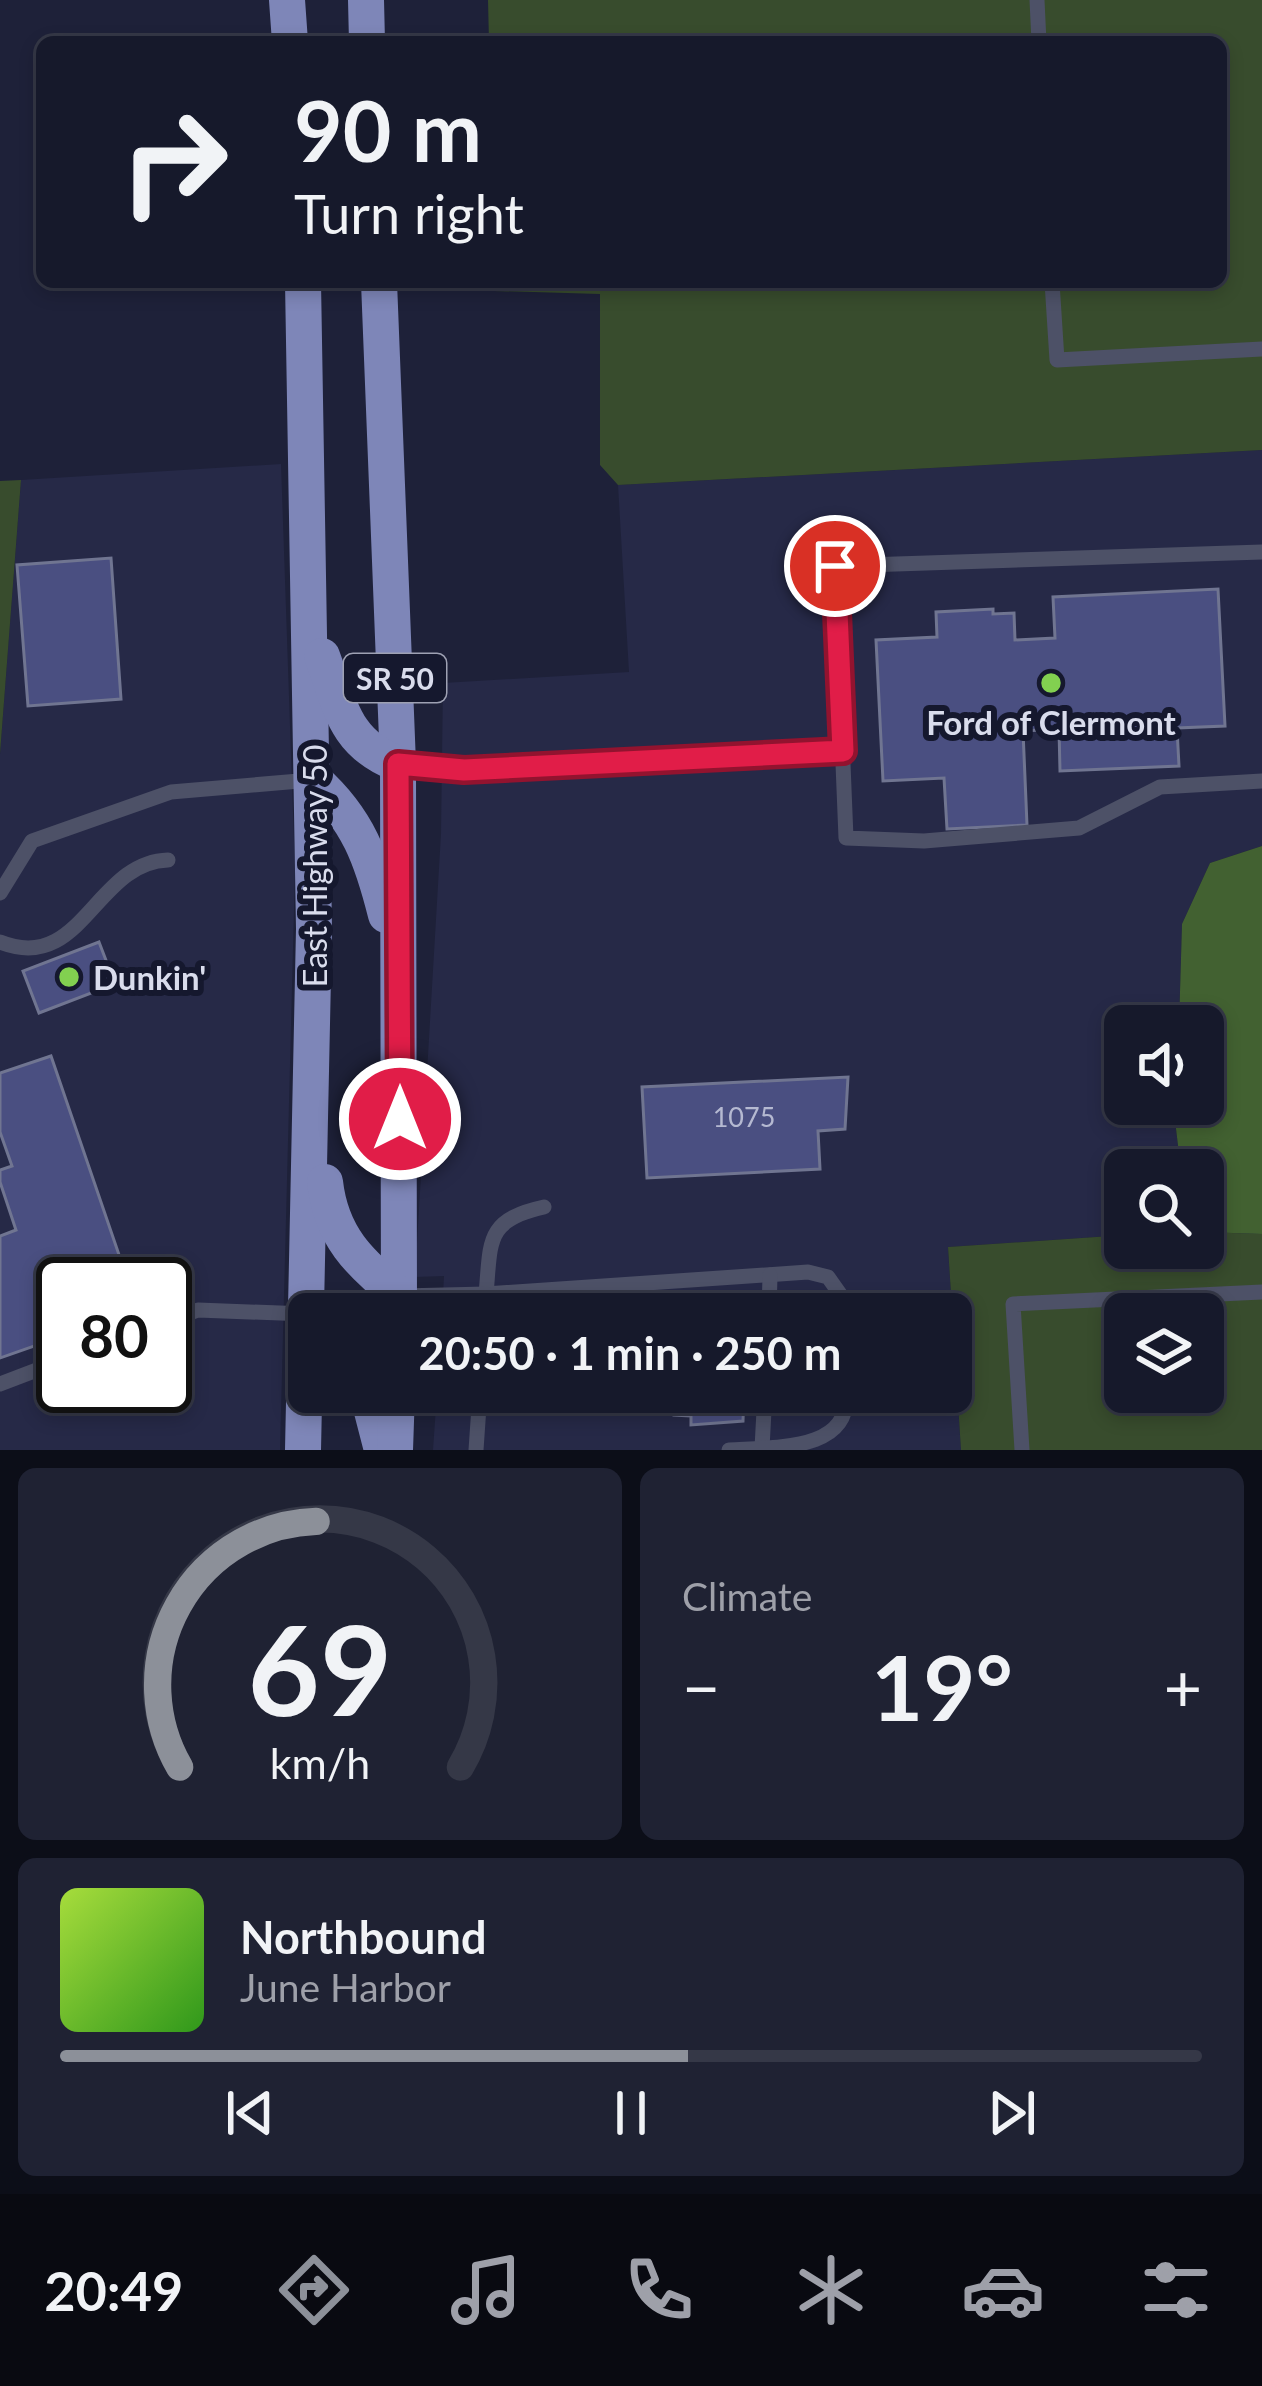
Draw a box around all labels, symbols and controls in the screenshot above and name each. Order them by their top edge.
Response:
text: 90 m [294,79,482,180]
icon: right [96,84,252,240]
text: Turn right [294,181,524,246]
pin [784,515,886,617]
icon: arrive [802,533,868,599]
road number: SR 50 [344,654,446,702]
marker: Ford of Clermont [1038,670,1064,696]
place label: Ford of Clermont [926,702,1177,742]
street label: East Highway 50 [294,745,334,987]
place label: Dunkin' [93,957,206,997]
marker: Dunkin' [56,964,82,990]
map controls [1104,1005,1224,1413]
button: sound [1104,1005,1224,1125]
position arrow [337,1056,463,1182]
house number: 1075 [713,1100,775,1133]
button: search [1104,1149,1224,1269]
speed limit sign: 80 [36,1257,192,1413]
button: layers [1104,1293,1224,1413]
text: 20:50 · 1 min · 250 m [419,1326,841,1380]
text: Climate [682,1573,812,1619]
text: 69 [248,1593,392,1743]
text: 19° [871,1632,1013,1740]
text: − [682,1647,720,1726]
text: + [1164,1647,1202,1726]
text: km/h [270,1737,370,1788]
text: Northbound [240,1910,486,1964]
text: June Harbor [240,1964,451,2010]
icon: previous [217,2080,283,2146]
icon: pause [598,2080,664,2146]
icon: next [979,2080,1045,2146]
icon: directions [272,2248,356,2332]
icon: music [444,2248,528,2332]
icon: phone [617,2248,701,2332]
icon: climate [789,2248,873,2332]
icon: car [961,2248,1045,2332]
icon: filters [1134,2248,1218,2332]
text: 20:49 [44,2258,183,2323]

